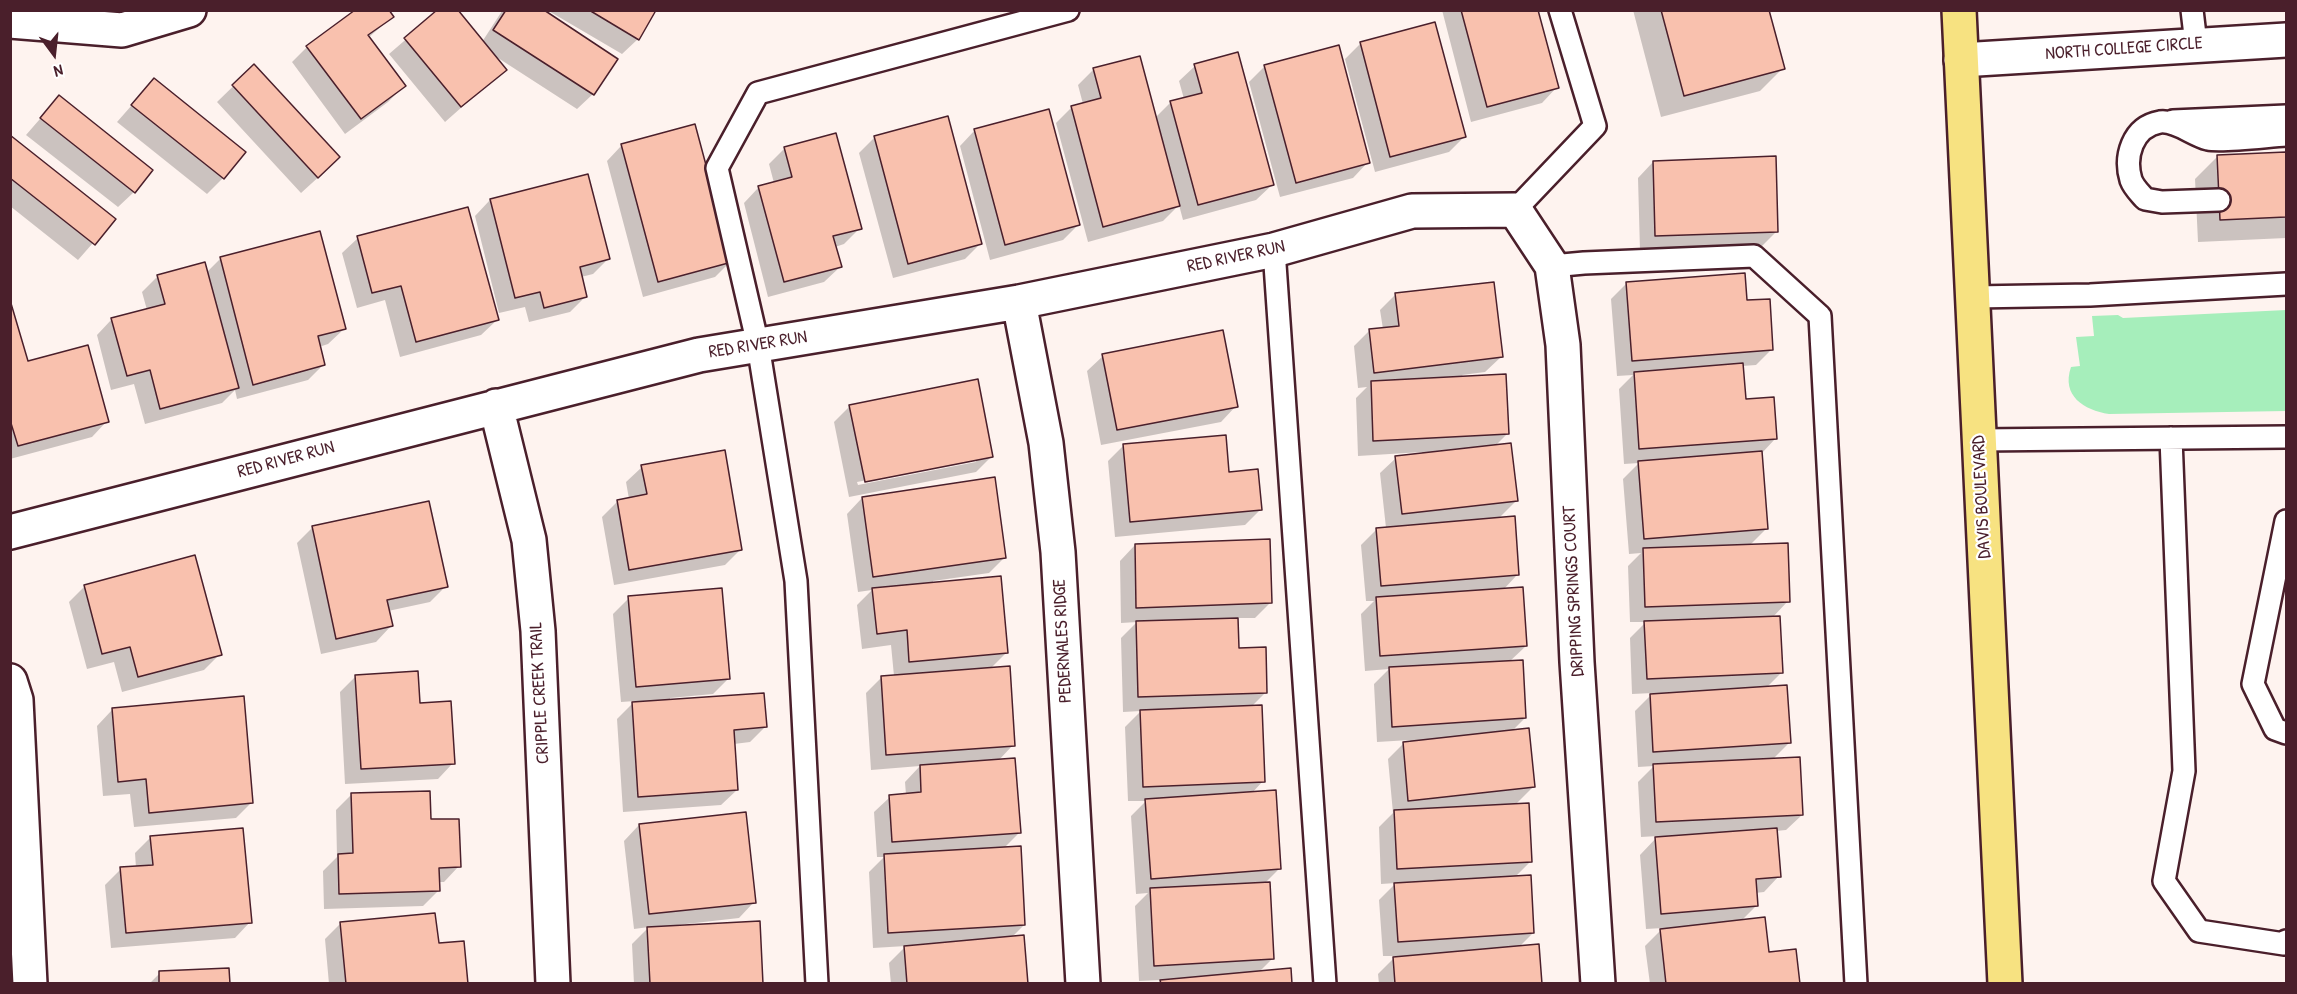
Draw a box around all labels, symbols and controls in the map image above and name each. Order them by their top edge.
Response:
north arrow [24,24,84,84]
street label: NORTH COLLEGE CIRCLE [2045,33,2203,65]
text: N [52,60,66,83]
street label: RED RIVER RUN [1185,236,1287,278]
street label: RED RIVER RUN [707,327,809,363]
street label: DAVIS BOULEVARD [1968,435,1996,559]
street label: RED RIVER RUN [235,437,337,483]
street label: DRIPPING SPRINGS COURT [1559,505,1589,677]
street label: PEDERNALES RIDGE [1049,578,1077,704]
street label: CRIPPLE CREEK TRAIL [525,621,555,765]

